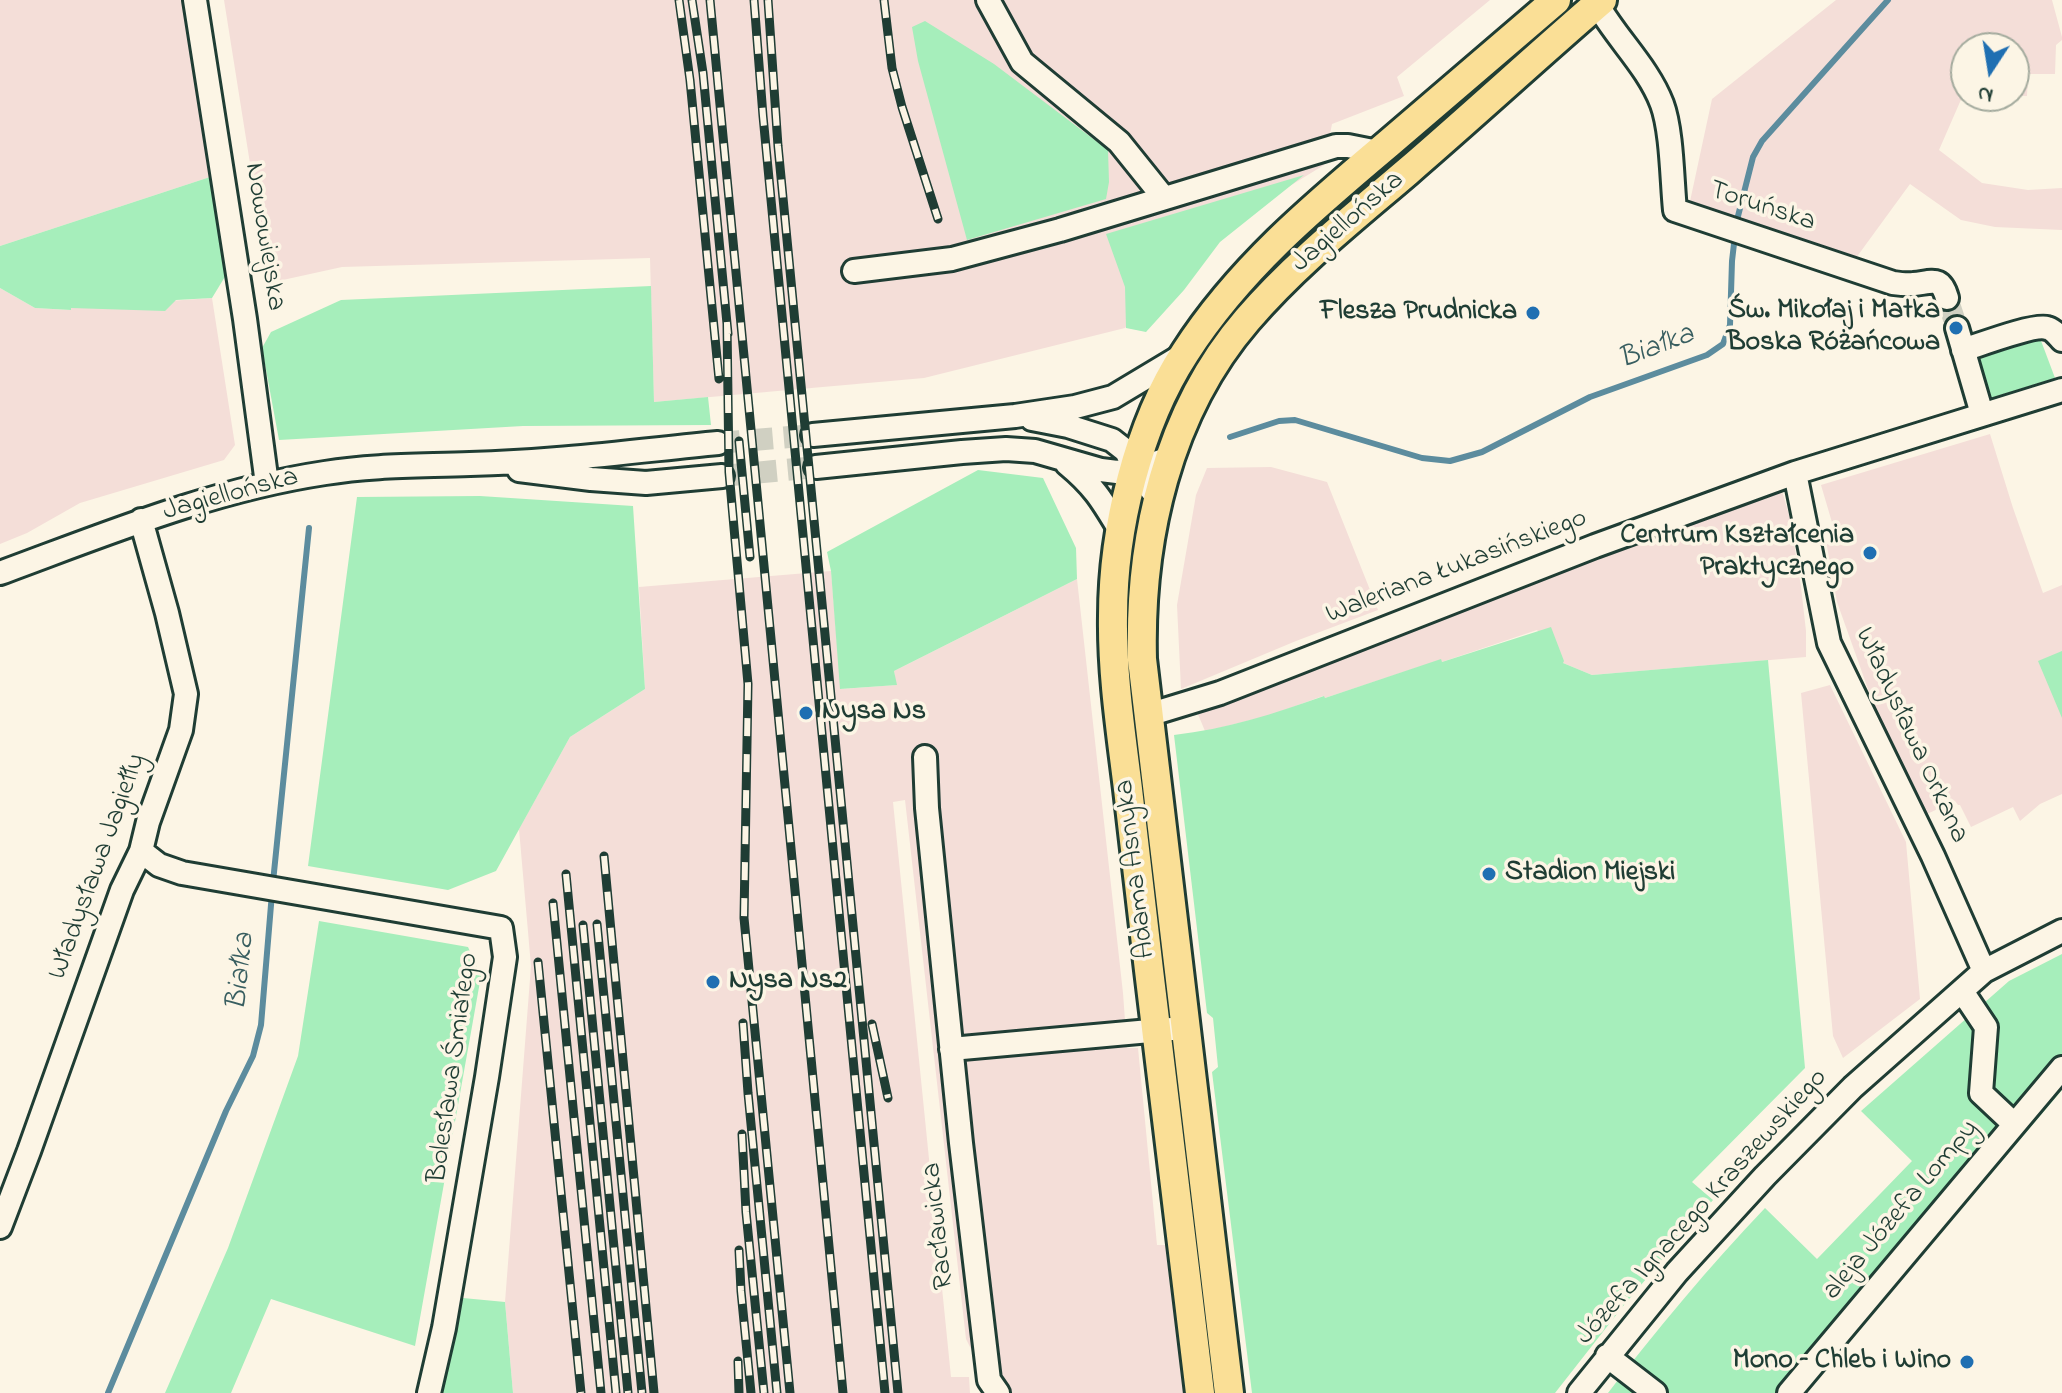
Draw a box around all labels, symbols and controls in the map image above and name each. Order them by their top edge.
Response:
north arrow [1950,32,2030,112]
text: N [1975,76,1996,111]
street label: Nowowiejska [235,161,291,313]
street label: Jagiellońska [1286,165,1412,281]
street label: Toruńska [1705,175,1819,241]
place label: Św. Mikołaj i Matka Boska Różańcowa [1727,295,1940,361]
place label: Flesza Prudnicka [1320,296,1517,330]
marker: Flesza Prudnicka [1524,304,1542,322]
water label: Białka [1614,318,1700,380]
marker: Św. Mikołaj i Matka Boska Różańcowa [1947,319,1965,337]
street label: Jagiellońska [160,462,302,530]
street label: Waleriana Łukasińskiego [1322,503,1592,633]
place label: Centrum Kształcenia Praktycznego [1620,520,1854,586]
marker: Centrum Kształcenia Praktycznego [1861,544,1879,562]
street label: Władysława Orkana [1845,623,1975,849]
place label: Nysa Ns [822,696,926,730]
marker: Nysa Ns [797,704,815,722]
street label: Władysława Jagiełły [43,749,155,985]
street label: Adama Asnyka [1109,778,1165,960]
place label: Stadion Miejski [1505,857,1675,891]
marker: Stadion Miejski [1480,865,1498,883]
water label: Białka [221,931,265,1013]
street label: Bolesława Śmiałego [422,951,488,1185]
place label: Nysa Ns2 [729,965,847,999]
marker: Nysa Ns2 [704,973,722,991]
street label: Józefa Ignacego Kraszewskiego [1570,1063,1836,1353]
street label: aleja Józefa Lompy [1817,1114,1987,1308]
street label: Racławicka [917,1161,963,1291]
place label: Mono – Chleb i Wino [1733,1345,1951,1379]
marker: Mono – Chleb i Wino [1958,1353,1976,1371]

